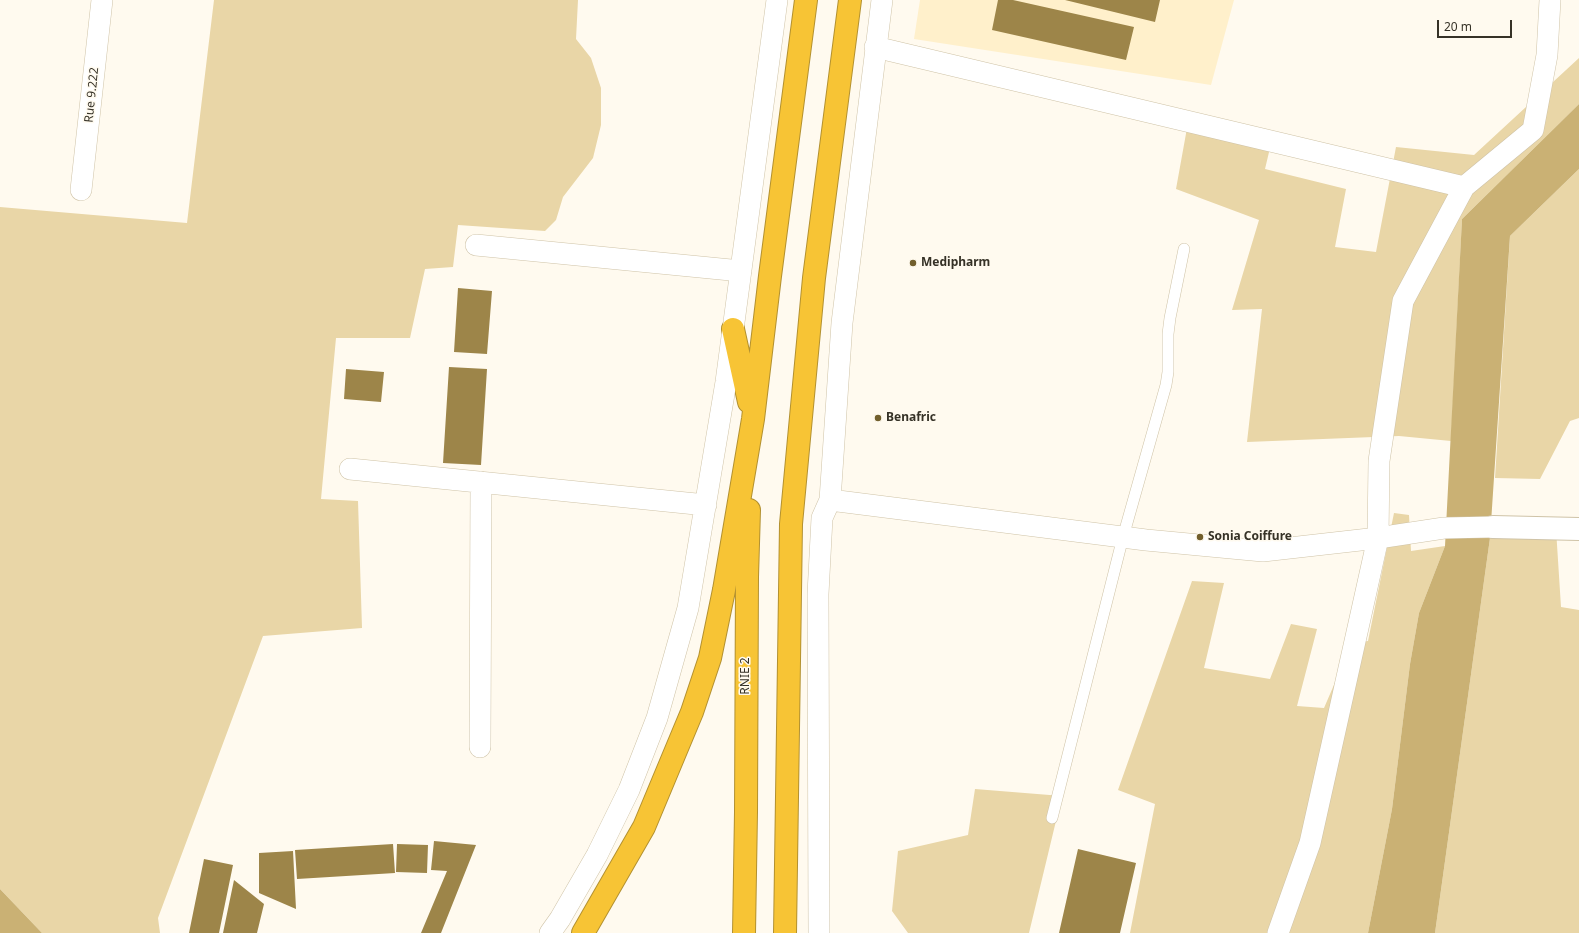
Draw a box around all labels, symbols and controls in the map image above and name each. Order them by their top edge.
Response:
scale bar [1439,12,1514,38]
text: 20 m [1444,18,1472,35]
street label: Rue 9.222 [82,67,102,123]
place label: Medipharm [921,256,990,270]
marker: Medipharm [908,258,918,268]
place label: Benafric [886,411,936,425]
marker: Benafric [873,413,883,423]
place label: Sonia Coiffure [1208,530,1292,544]
marker: Sonia Coiffure [1195,532,1205,542]
street label: RNIE 2 [739,657,753,695]

